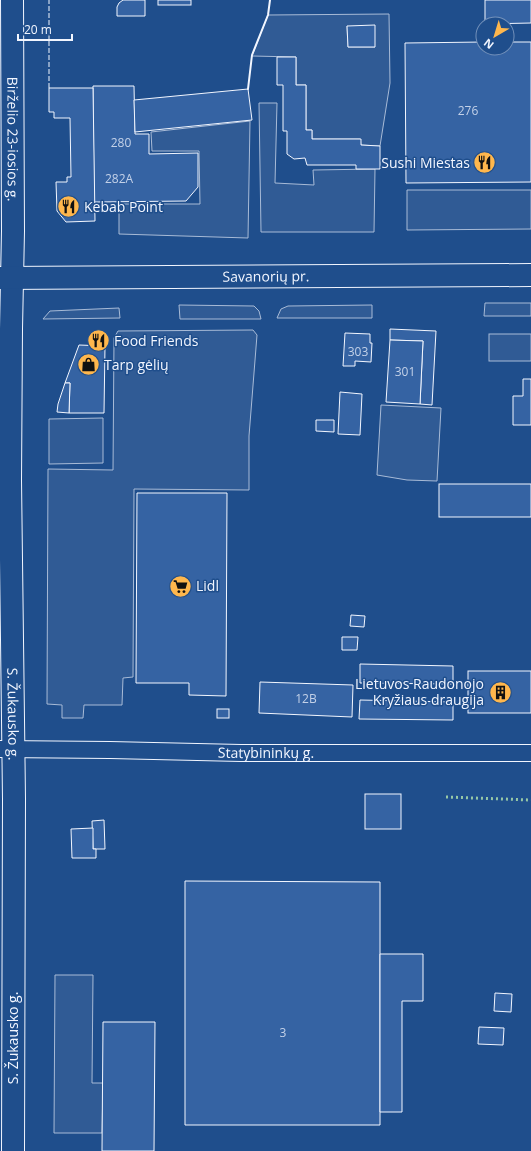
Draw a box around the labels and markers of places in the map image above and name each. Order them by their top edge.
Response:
restaurant icon: Sushi Miestas [472,150,498,176]
place label: Sushi Miestas [381,153,470,172]
restaurant icon: Kebab Point [56,194,82,220]
place label: Kebab Point [84,197,163,216]
restaurant icon: Food Friends [86,328,112,354]
place label: Food Friends [114,331,199,350]
shop icon: Tarp gėlių [75,352,101,378]
place label: Tarp gėlių [104,355,169,374]
supermarket icon: Lidl [168,573,194,599]
place label: Lidl [196,576,219,595]
place label: Lietuvos Raudonojo Kryžiaus draugija [355,674,484,709]
building icon: Lietuvos Raudonojo Kryžiaus draugija [487,679,513,705]

